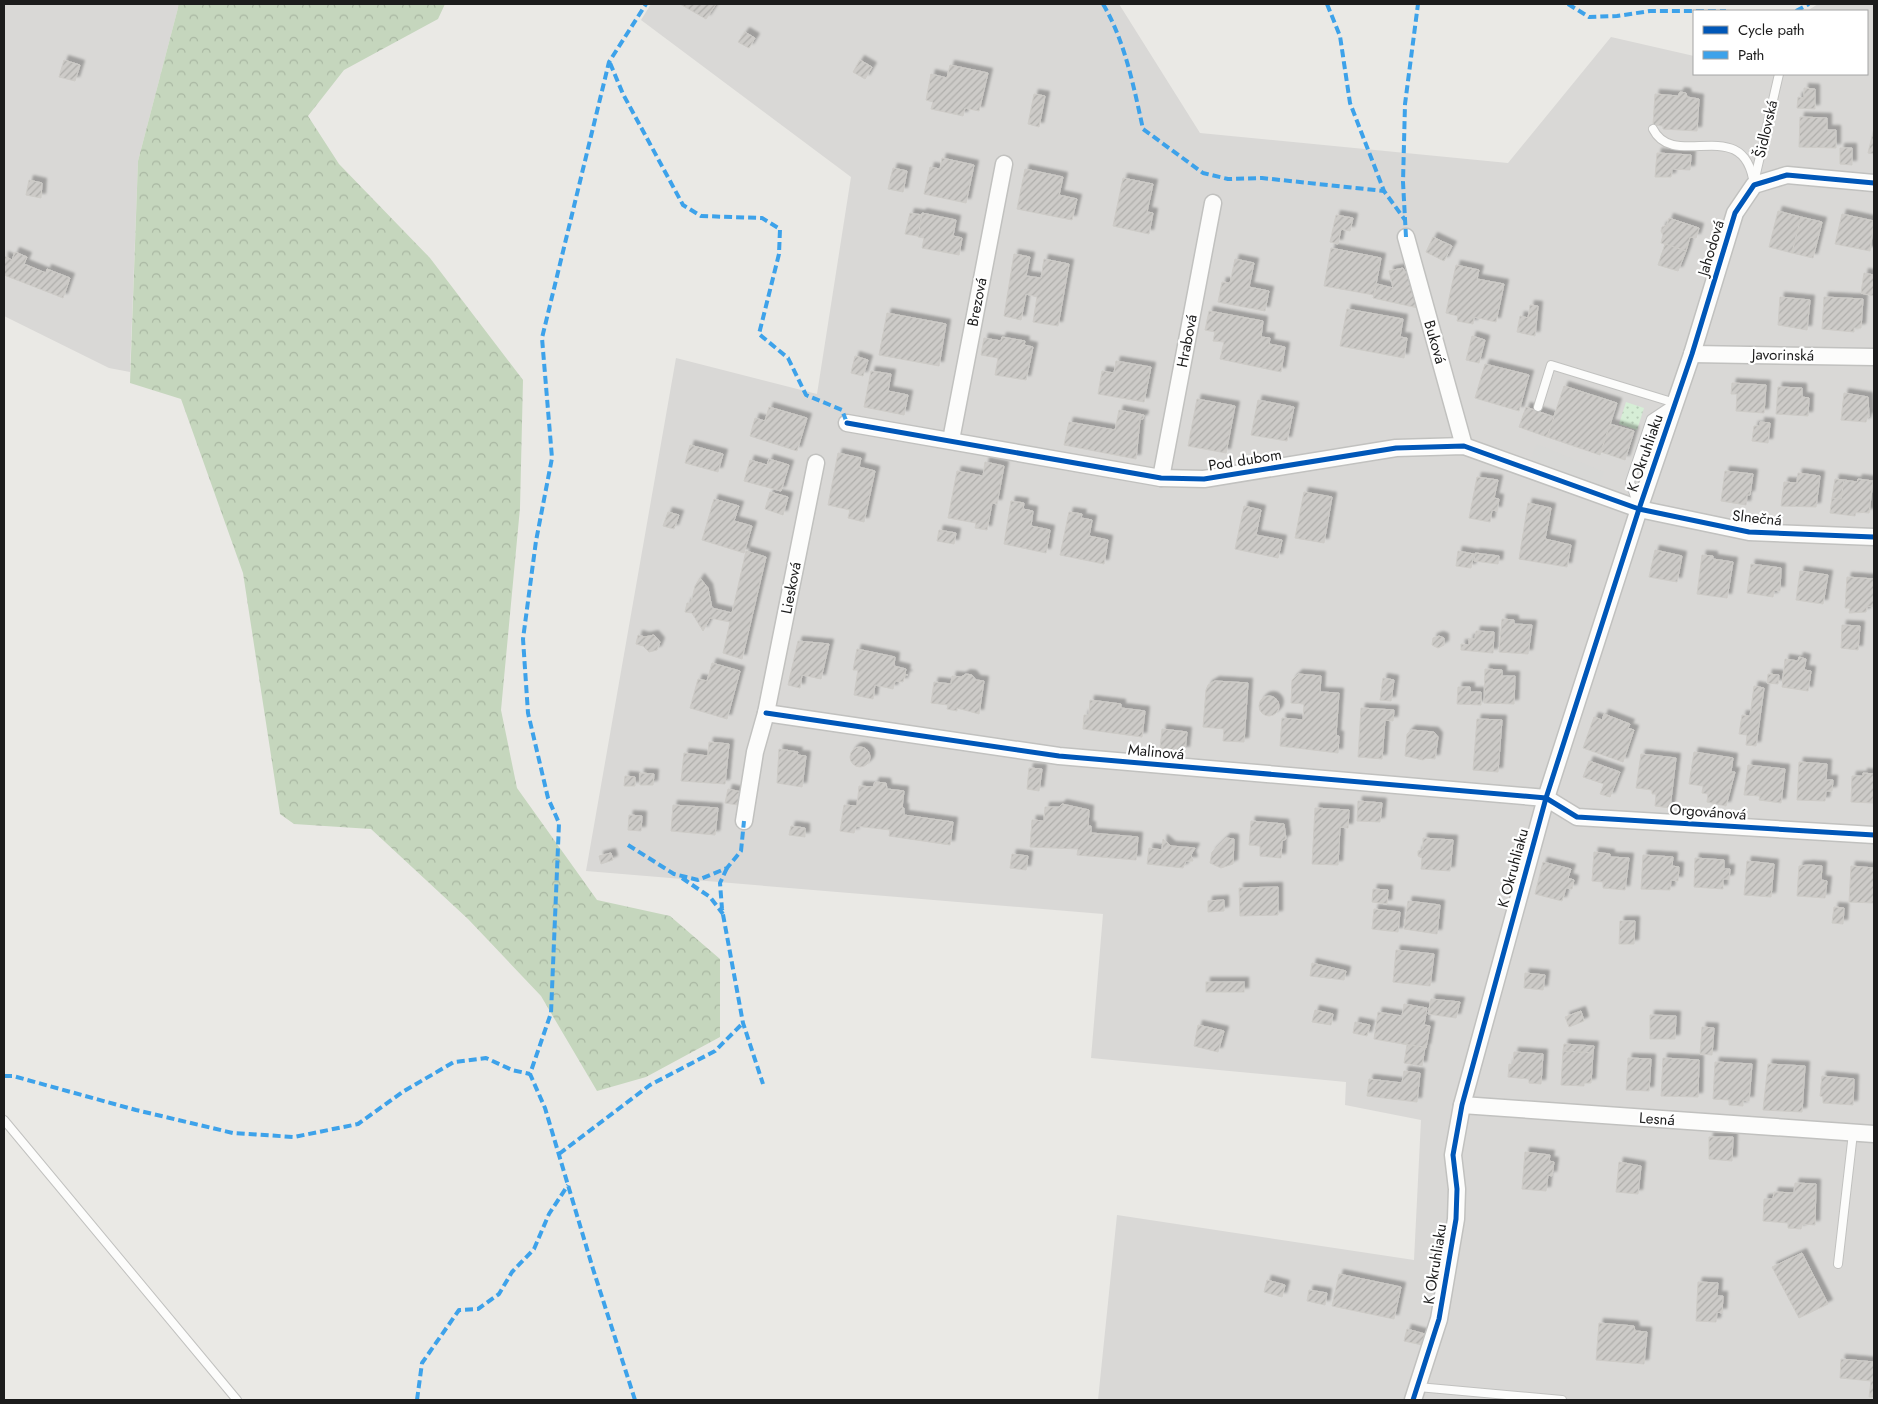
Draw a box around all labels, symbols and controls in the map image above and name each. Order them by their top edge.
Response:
legend [1693,10,1868,75]
text: Cycle path [1738,19,1805,41]
text: Path [1738,44,1764,66]
street label: Šidlovská [1749,98,1783,160]
street label: Jahodová [1692,217,1730,281]
street label: Brezová [961,276,993,328]
street label: Hrabová [1171,313,1203,369]
street label: Buková [1418,318,1452,366]
street label: Javorinská [1750,343,1814,367]
street label: K Okruhliaku [1621,411,1669,495]
street label: Pod dubom [1207,443,1283,477]
street label: Slnečná [1731,504,1783,532]
street label: Liesková [775,560,807,616]
street label: Malinová [1127,739,1185,765]
street label: Orgovánová [1669,798,1747,826]
street label: K Okruhliaku [1492,826,1534,910]
street label: Lesná [1638,1107,1676,1131]
street label: K Okruhliaku [1418,1222,1452,1306]

